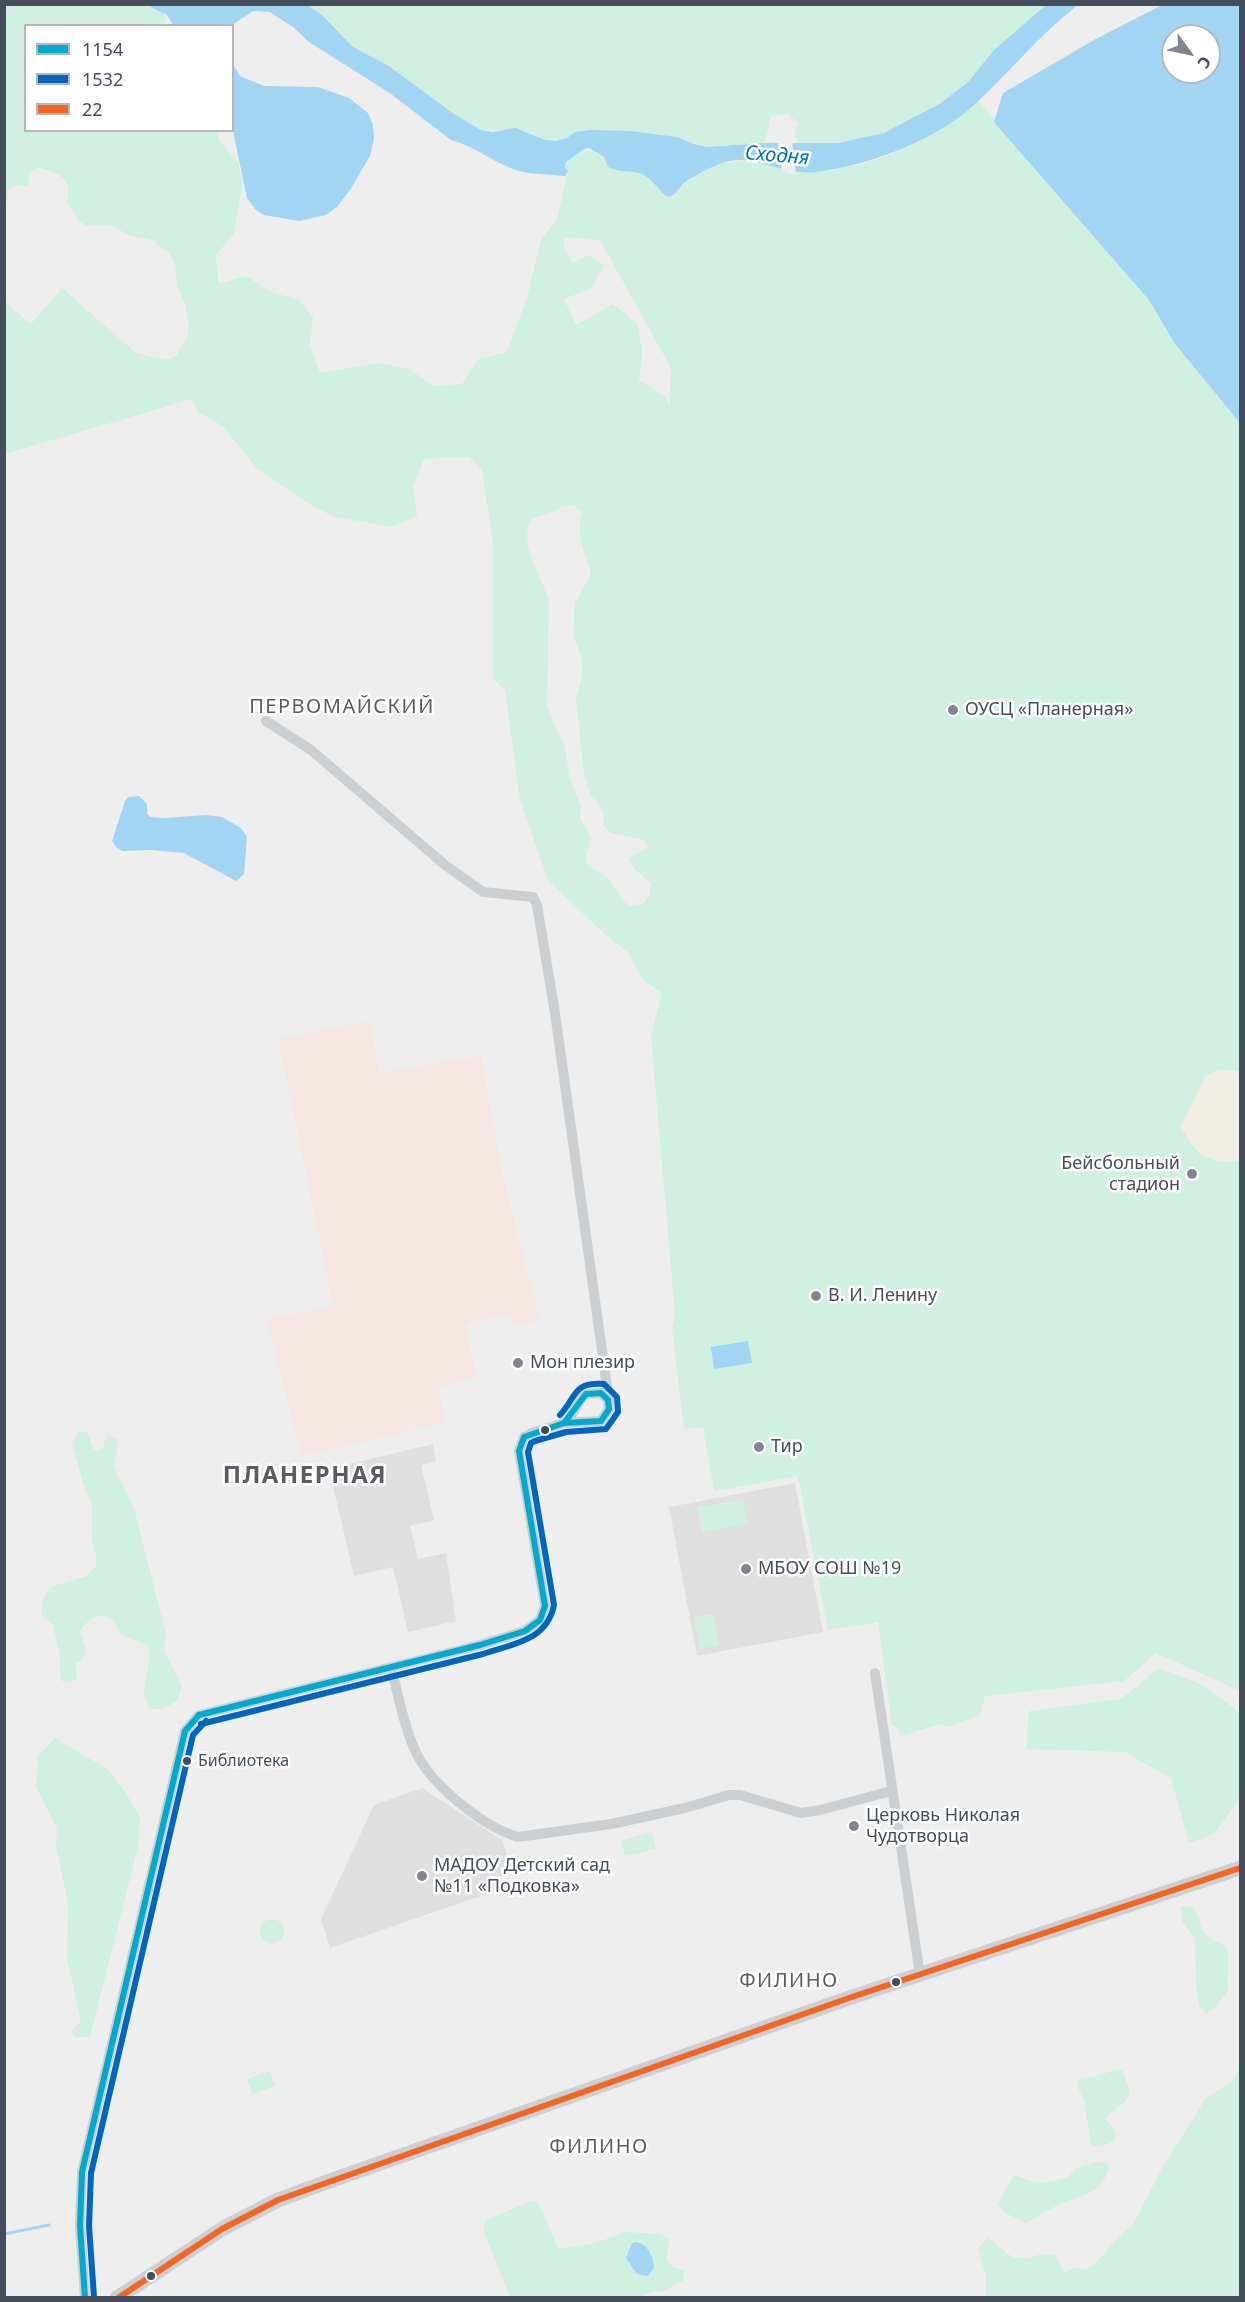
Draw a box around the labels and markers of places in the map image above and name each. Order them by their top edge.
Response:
place label: ОУСЦ «Планерная» [965,699,1133,721]
marker: ОУСЦ «Планерная» [946,703,960,717]
place label: Бейсбольный стадион [1061,1153,1180,1196]
marker: Бейсбольный стадион [1185,1167,1199,1181]
place label: В. И. Ленину [828,1285,937,1307]
marker: В. И. Ленину [809,1289,823,1303]
place label: Мон плезир [530,1352,635,1374]
marker: Мон плезир [511,1356,525,1370]
unlabelled marker [539,1424,551,1436]
place label: Тир [771,1436,803,1458]
marker: Тир [752,1440,766,1454]
place label: МБОУ СОШ №19 [758,1558,901,1580]
marker: МБОУ СОШ №19 [739,1562,753,1576]
place label: Библиотека [198,1751,289,1771]
marker: Библиотека [181,1755,193,1767]
place label: Церковь Николая Чудотворца [866,1805,1020,1848]
marker: Церковь Николая Чудотворца [847,1819,861,1833]
place label: МАДОУ Детский сад №11 «Подковка» [434,1855,610,1898]
marker: МАДОУ Детский сад №11 «Подковка» [415,1869,429,1883]
unlabelled marker [890,1976,902,1988]
unlabelled marker [145,2270,157,2282]

